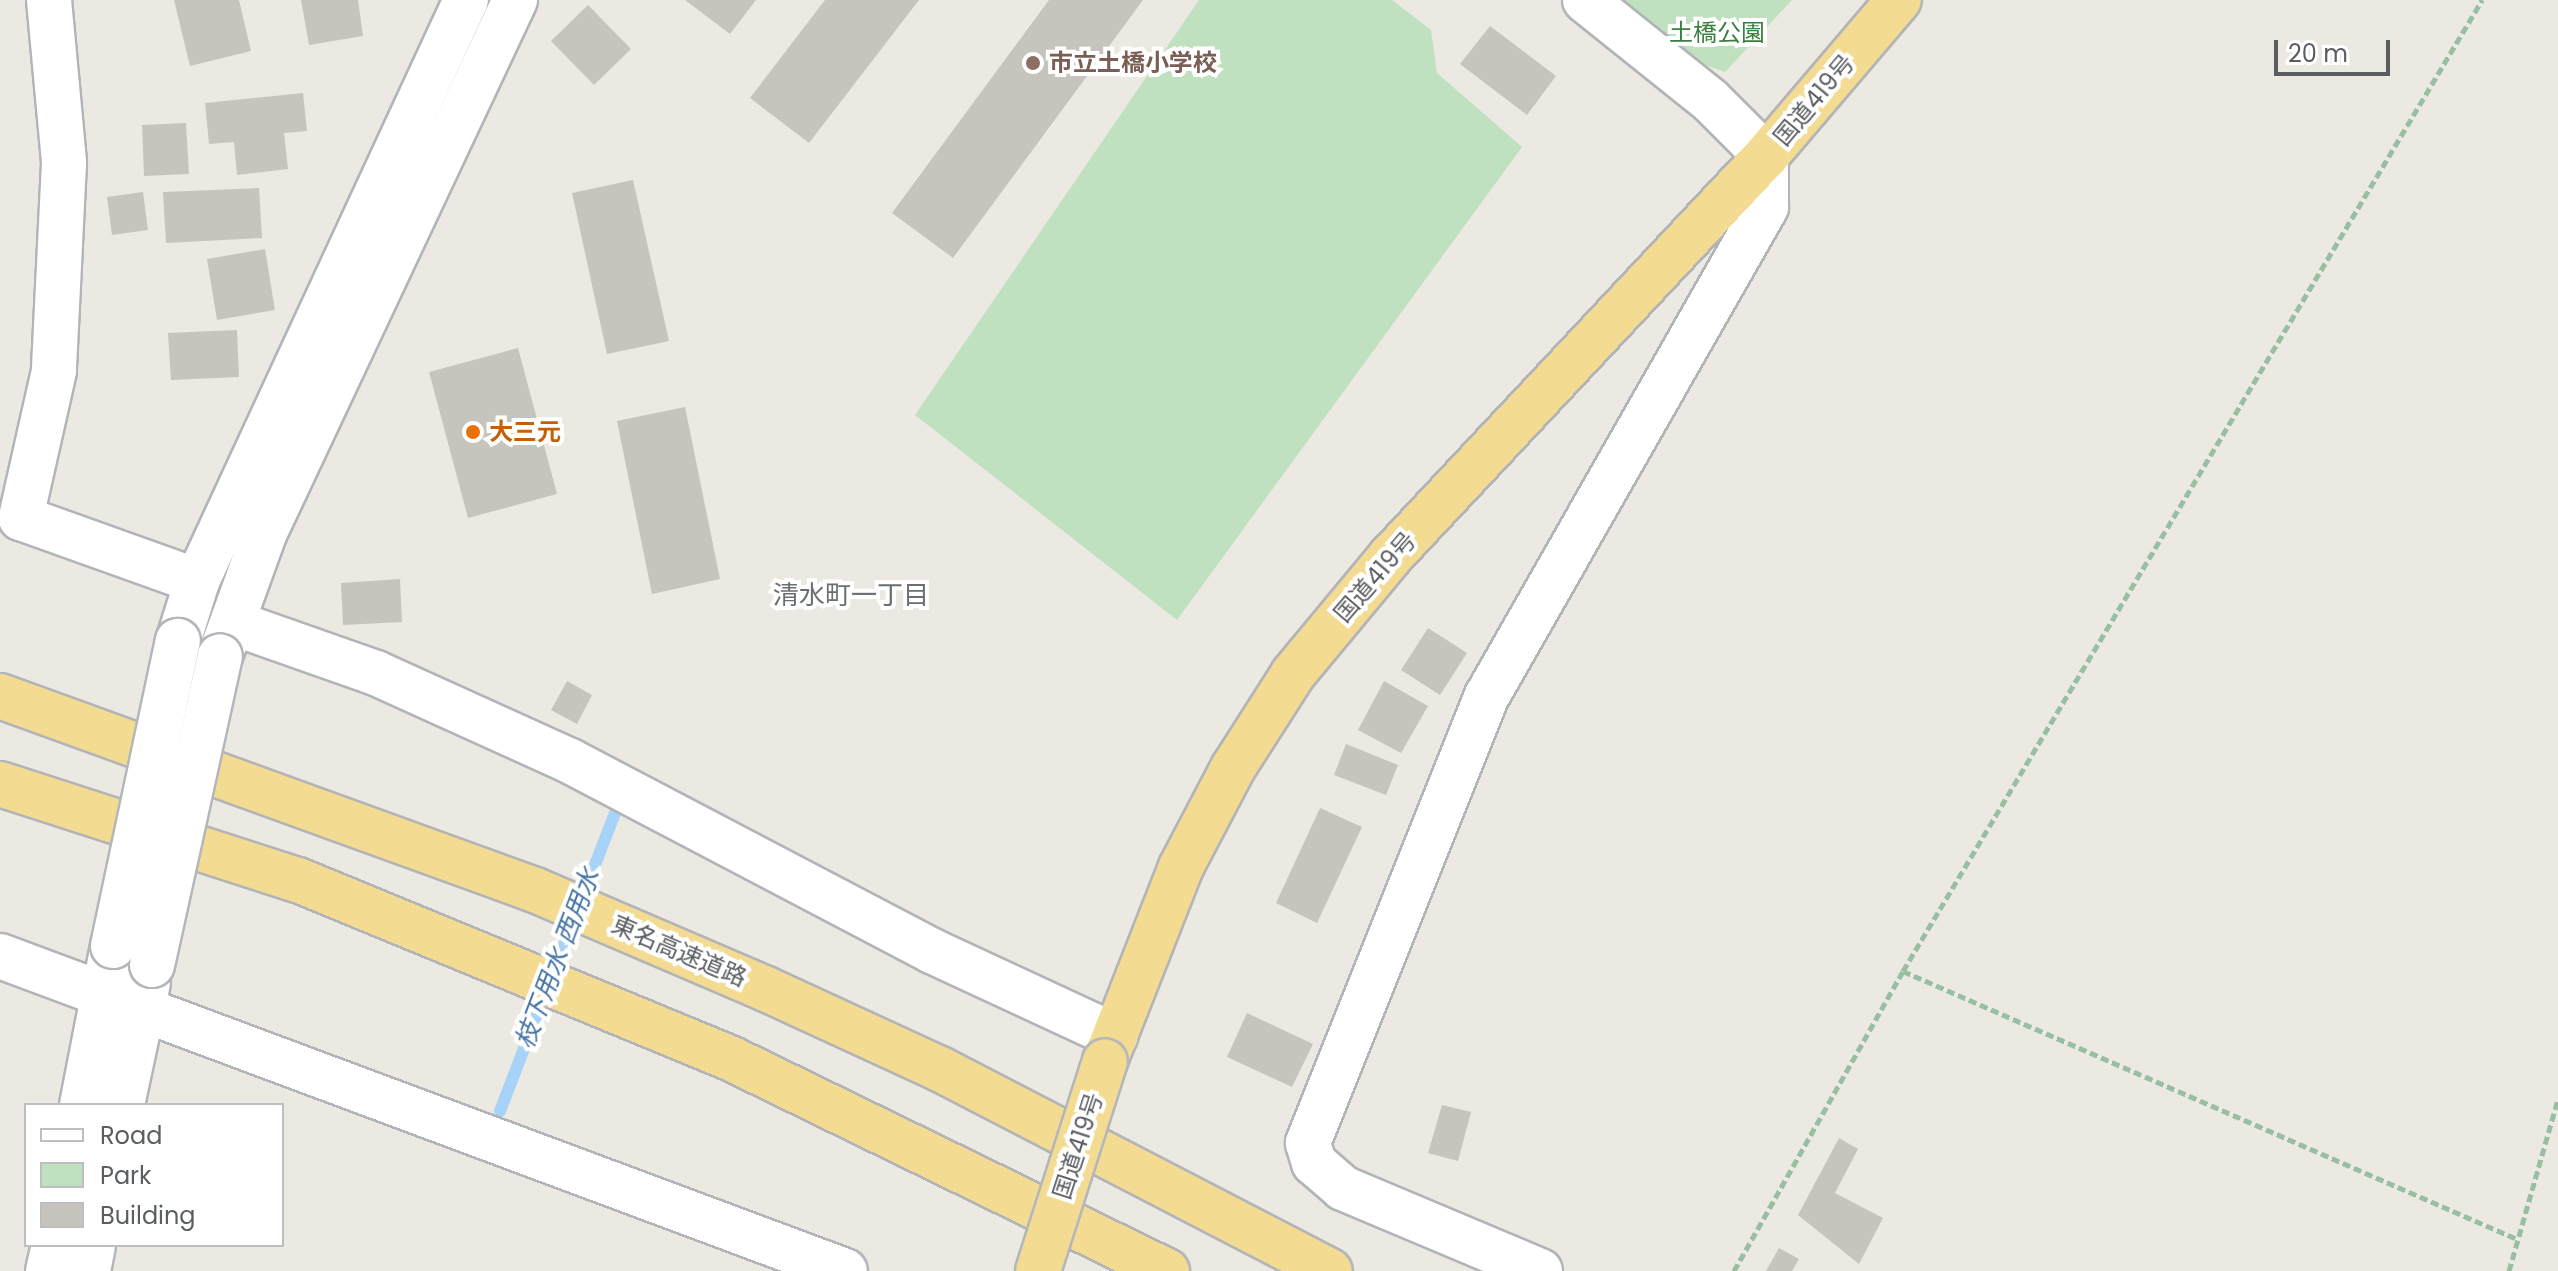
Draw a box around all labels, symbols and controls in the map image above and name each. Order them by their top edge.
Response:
park label: 土橋公園 [1669,19,1765,47]
scale bar [2278,24,2394,74]
text: 20 m [2288,37,2348,70]
place label: 市立土橋小学校 [1049,49,1217,77]
street label: 国道419号 [1768,49,1860,151]
marker: 市立土橋小学校 [1024,54,1042,72]
place label: 大三元 [489,418,561,446]
marker: 大三元 [464,423,482,441]
street label: 国道419号 [1328,526,1422,628]
district label: 清水町一丁目 [773,580,929,612]
water label: 枝下用水 西用水 [509,865,607,1053]
street label: 東名高速道路 [607,910,751,992]
street label: 国道419号 [1047,1089,1109,1203]
legend [24,1103,284,1247]
text: Road [100,1119,162,1152]
text: Park [100,1159,151,1192]
text: Building [100,1199,196,1232]

